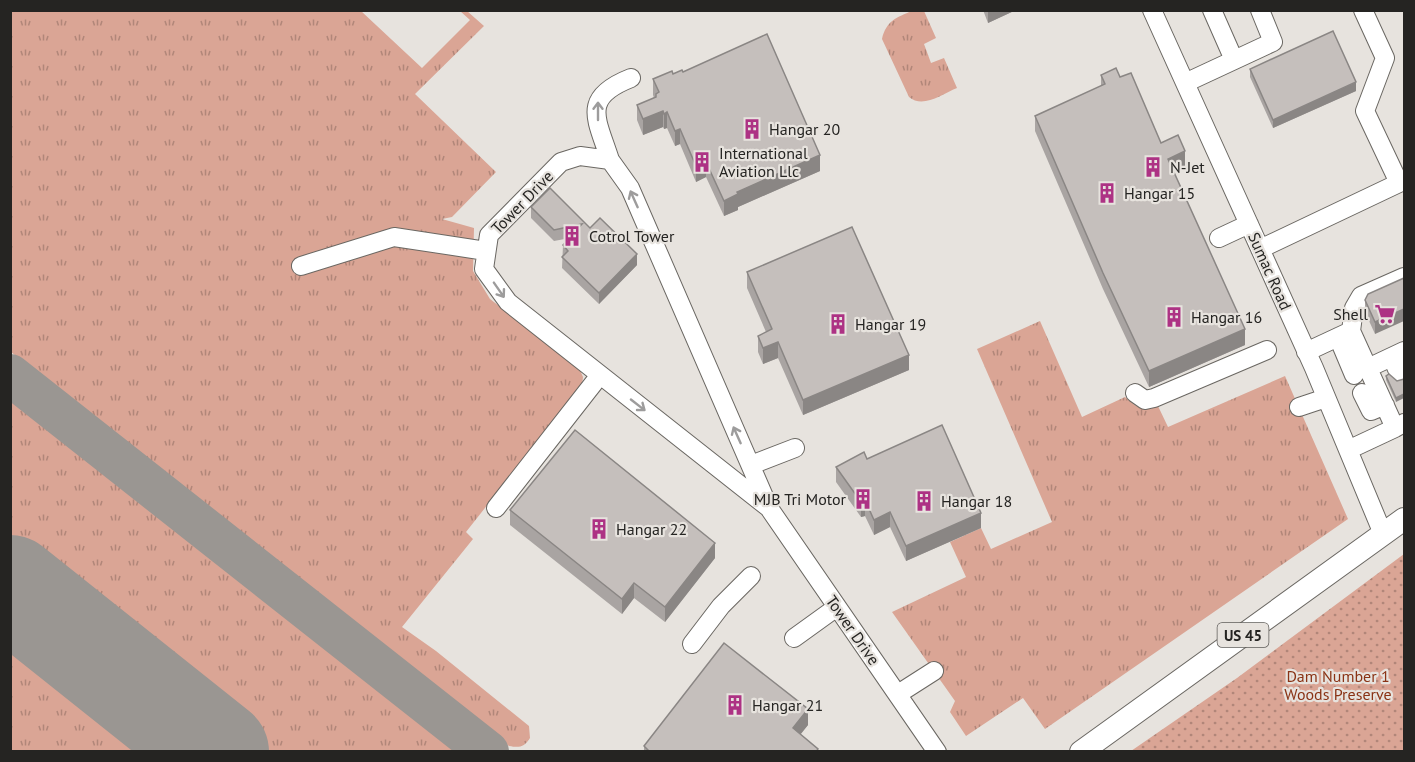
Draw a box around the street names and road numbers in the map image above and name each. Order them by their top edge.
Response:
street label: Tower Drive [487,166,557,238]
street label: Sumac Road [1244,229,1296,313]
street label: Tower Drive [822,591,884,669]
road number: US 45 [1218,623,1268,647]

